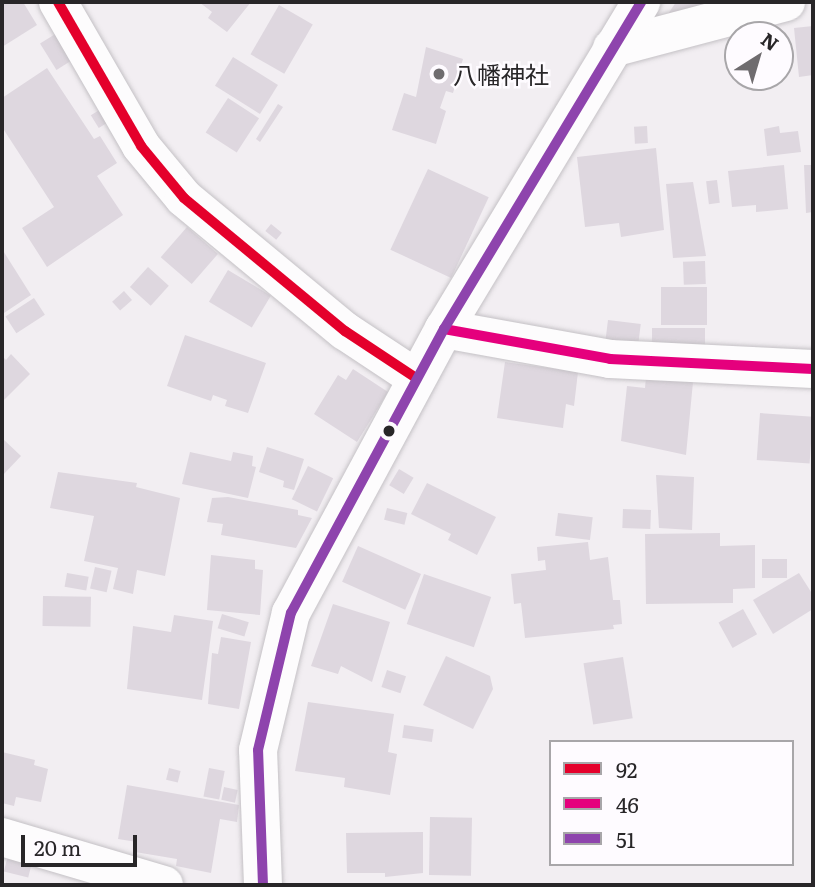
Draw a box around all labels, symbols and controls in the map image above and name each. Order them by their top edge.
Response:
north arrow [724,21,794,91]
text: N [756,25,785,57]
place label: 八幡神社 [453,60,549,88]
marker: 八幡神社 [431,66,447,82]
unlabelled marker [382,424,396,438]
legend [549,740,794,866]
text: 92 [616,753,637,784]
text: 46 [616,788,639,819]
scale bar [24,820,140,864]
text: 51 [616,823,635,854]
text: 20 m [34,831,81,862]

